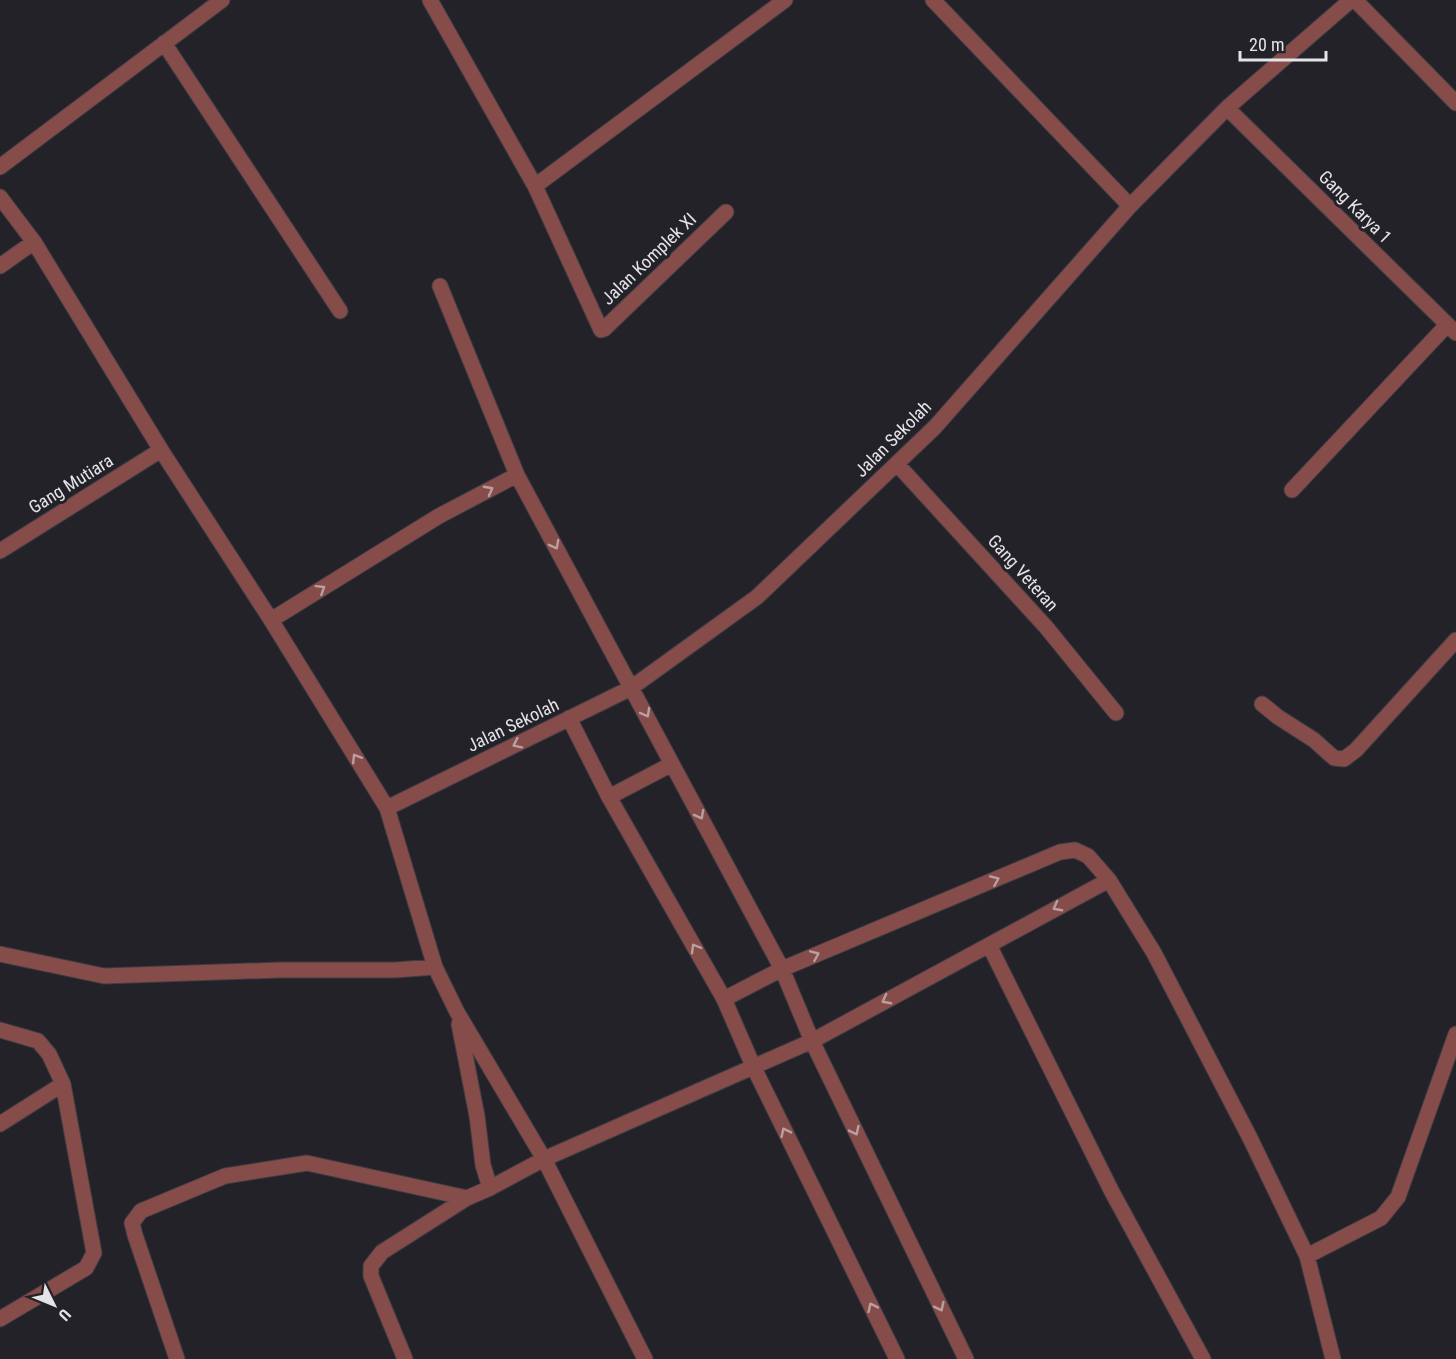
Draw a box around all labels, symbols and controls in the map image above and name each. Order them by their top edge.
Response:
scale bar [1240,24,1326,62]
text: 20 m [1249,34,1284,55]
street label: Gang Karya 1 [1315,166,1396,247]
street label: Jalan Komplek XI [597,208,700,309]
street label: Jalan Sekolah [850,396,935,481]
street label: Gang Mutiara [25,449,117,518]
one-way arrow [483,486,493,497]
street label: Gang Veteran [984,530,1063,615]
one-way arrow [548,539,559,549]
one-way arrow [314,585,325,596]
street label: Jalan Sekolah [464,693,562,756]
one-way arrow [639,707,650,717]
one-way arrow [512,737,523,749]
one-way arrow [352,754,364,764]
one-way arrow [693,809,704,820]
one-way arrow [988,875,999,887]
one-way arrow [1053,900,1064,911]
one-way arrow [691,944,703,954]
one-way arrow [809,951,820,963]
one-way arrow [882,993,892,1004]
one-way arrow [848,1125,860,1136]
one-way arrow [781,1127,793,1138]
north arrow [24,1275,84,1335]
one-way arrow [933,1300,945,1311]
one-way arrow [867,1302,879,1313]
text: U [55,1305,75,1325]

